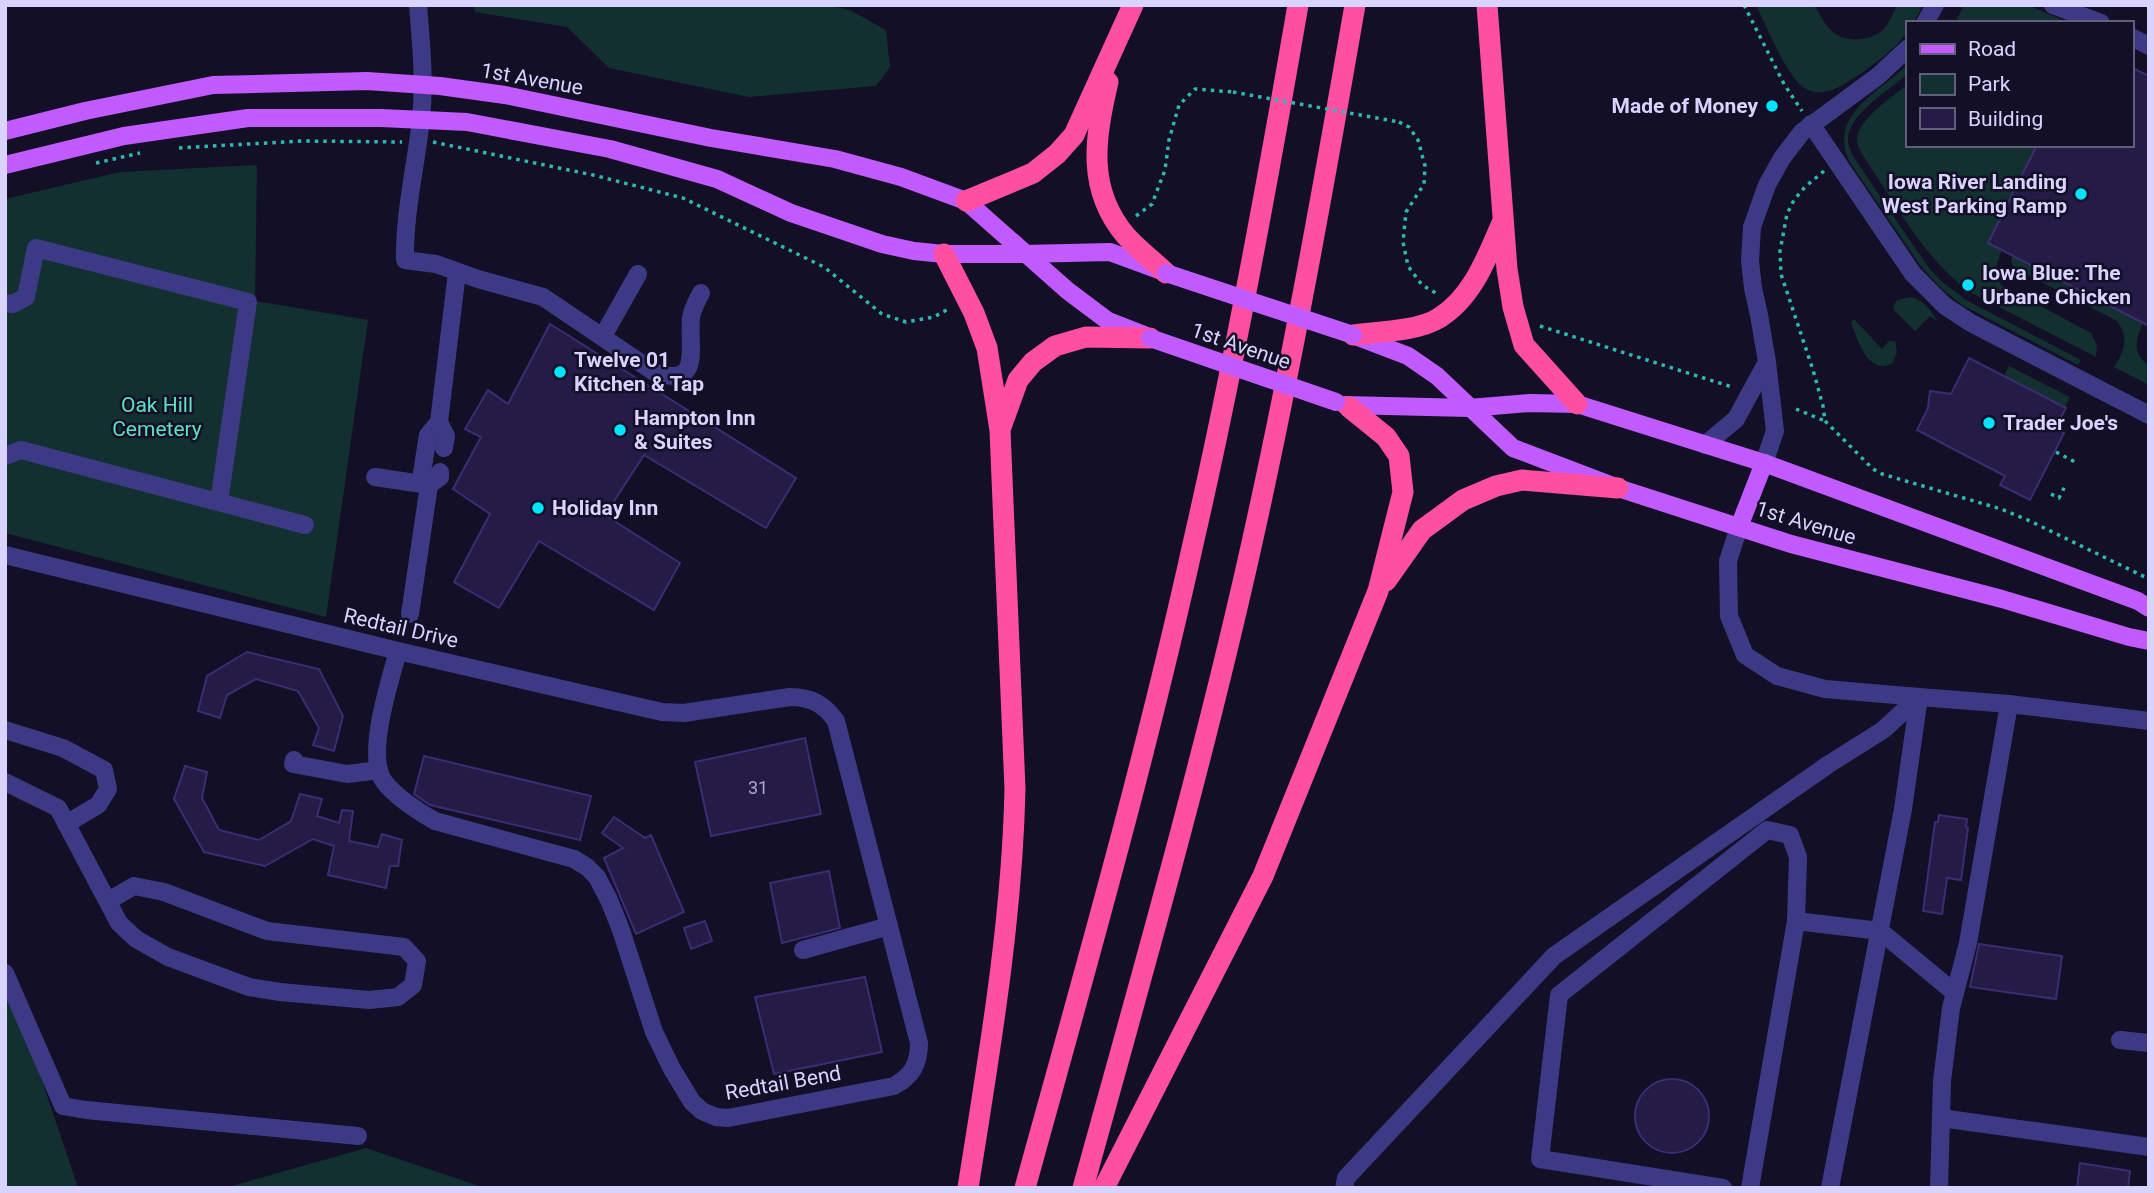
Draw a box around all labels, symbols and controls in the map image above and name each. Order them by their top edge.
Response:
legend [1906,21,2133,147]
text: Road [1968,37,2016,61]
street label: 1st Avenue [479,58,585,100]
text: Park [1968,72,2011,96]
place label: Made of Money [1612,94,1758,118]
marker: Made of Money [1764,98,1780,114]
text: Building [1968,107,2043,131]
place label: Iowa River Landing West Parking Ramp [1882,170,2067,218]
marker: Iowa River Landing West Parking Ramp [2073,186,2089,202]
place label: Iowa Blue: The Urbane Chicken [1982,261,2131,309]
marker: Iowa Blue: The Urbane Chicken [1960,277,1976,293]
street label: 1st Avenue [1188,318,1294,374]
place label: Twelve 01 Kitchen & Tap [574,348,704,396]
marker: Twelve 01 Kitchen & Tap [552,364,568,380]
park label: Oak Hill Cemetery [112,393,202,441]
place label: Hampton Inn & Suites [634,406,755,454]
place label: Trader Joe's [2003,411,2118,435]
marker: Trader Joe's [1981,415,1997,431]
marker: Hampton Inn & Suites [612,422,628,438]
place label: Holiday Inn [552,496,658,520]
street label: 1st Avenue [1753,496,1859,550]
marker: Holiday Inn [530,500,546,516]
street label: Redtail Drive [341,603,461,653]
house number: 31 [748,777,768,798]
street label: Redtail Bend [723,1061,843,1105]

